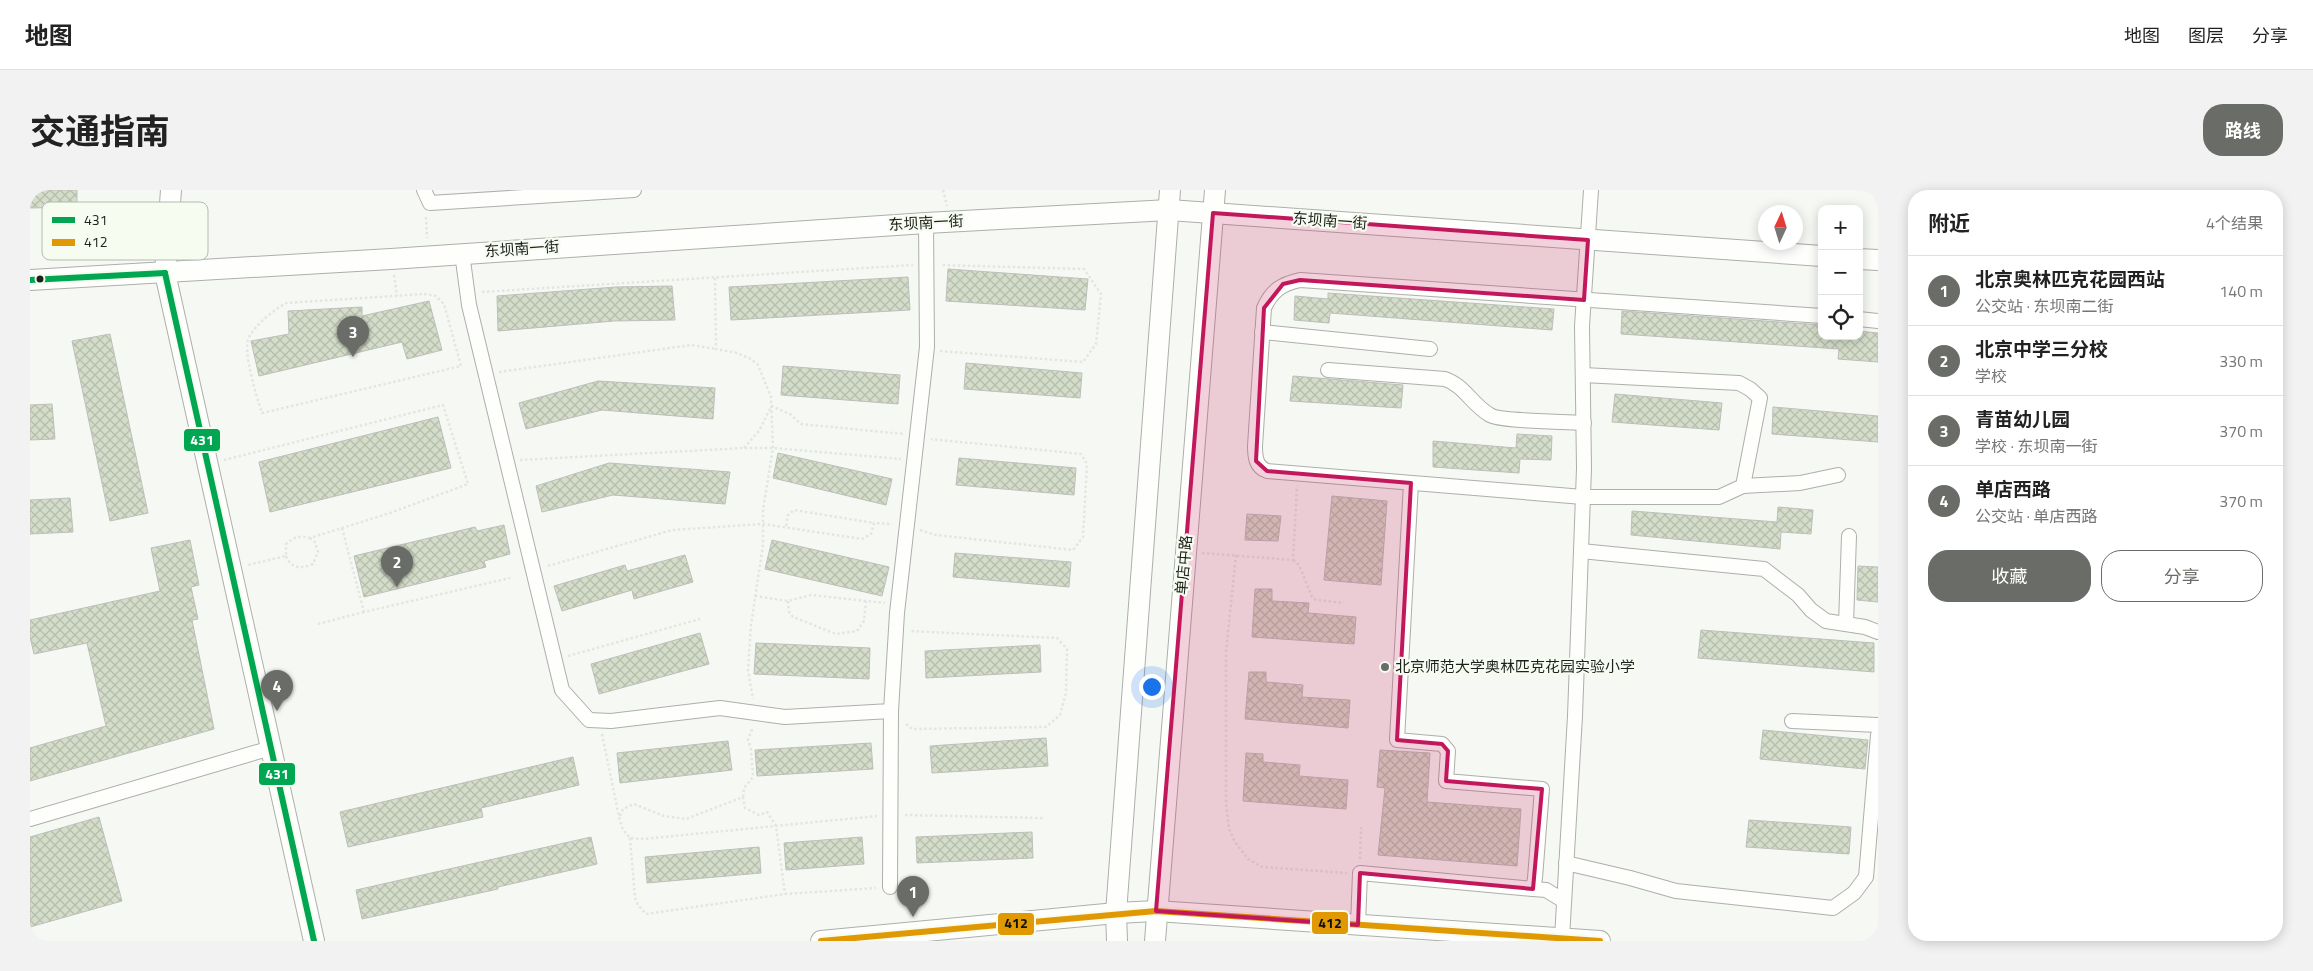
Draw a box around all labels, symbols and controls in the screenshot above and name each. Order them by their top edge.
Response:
text: 地图 [25,17,73,53]
text: 地图 [2124,22,2160,49]
text: 图层 [2188,22,2224,49]
text: 分享 [2252,22,2288,49]
text: 交通指南 [30,104,170,158]
button: 路线 [2203,104,2283,156]
legend [42,202,208,260]
north arrow [1758,205,1803,250]
map controls [1818,205,1863,340]
button: + [1818,205,1863,250]
street label: 东坝南一街 [1292,206,1368,235]
text: 附近 [1928,207,1970,239]
text: 431 [84,209,108,230]
street label: 东坝南一街 [888,209,964,236]
text: 4个结果 [2206,211,2263,235]
text: 412 [84,231,108,252]
street label: 东坝南一街 [484,234,560,263]
button: − [1818,250,1863,295]
text: 北京奥林匹克花园西站 [1975,264,2165,293]
unlabelled marker [35,274,45,284]
text: 1 [1940,279,1948,303]
text: 140 m [2219,279,2263,303]
text: 公交站 · 东坝南二街 [1975,294,2114,318]
button: locate [1818,295,1863,340]
pin: 3 [337,316,369,357]
text: 北京中学三分校 [1975,334,2108,363]
text: 2 [1940,349,1948,373]
text: 330 m [2219,349,2263,373]
text: 学校 [1975,364,2007,388]
text: 青苗幼儿园 [1975,404,2070,433]
text: 3 [1940,419,1948,443]
text: 370 m [2219,419,2263,443]
line badge: 431 [183,428,221,452]
text: 431 [190,429,214,450]
text: 学校 · 东坝南一街 [1975,434,2098,458]
text: 单店西路 [1975,474,2051,503]
text: 4 [1940,489,1948,513]
text: 370 m [2219,489,2263,513]
text: 公交站 · 单店西路 [1975,504,2098,528]
street label: 单店中路 [1169,534,1198,596]
pin: 2 [381,546,413,587]
button: 收藏 [1928,550,2091,602]
button: 分享 [2101,550,2263,602]
place label: 北京师范大学奥林匹克花园实验小学 [1395,655,1635,678]
marker: 北京师范大学奥林匹克花园实验小学 [1379,661,1391,673]
pin: 4 [261,670,293,711]
your location [1139,674,1165,700]
line badge: 431 [258,762,296,786]
text: 431 [265,763,289,784]
pin: 1 [897,876,929,917]
line badge: 412 [1311,911,1349,935]
line badge: 412 [997,912,1035,936]
text: 412 [1004,912,1028,933]
text: 412 [1318,912,1342,933]

